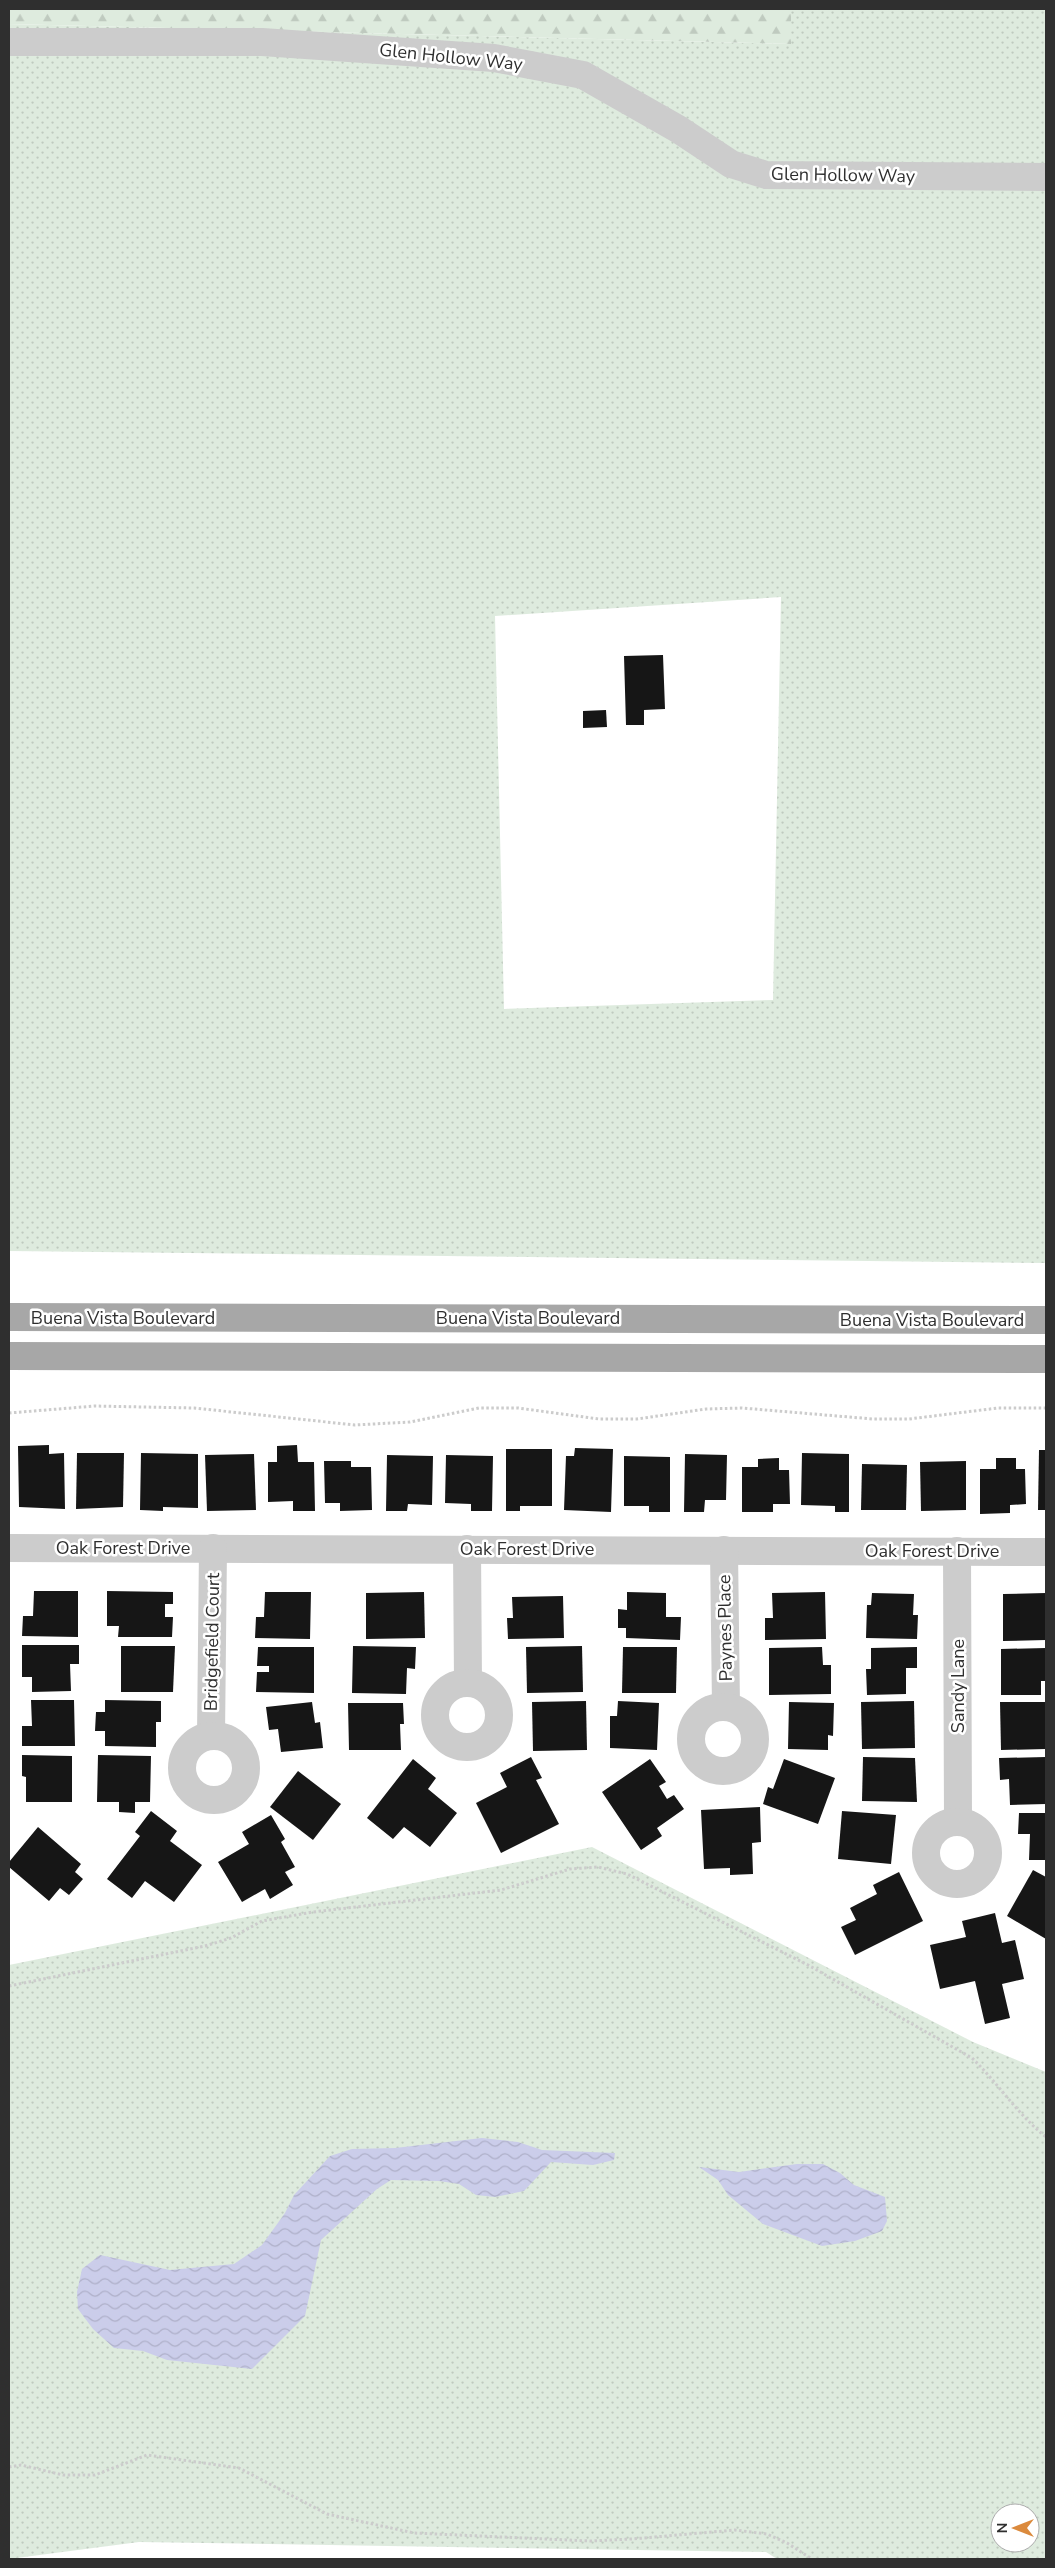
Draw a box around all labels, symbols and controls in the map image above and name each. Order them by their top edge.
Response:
street label: Glen Hollow Way [378,38,525,77]
street label: Glen Hollow Way [771,162,916,188]
street label: Buena Vista Boulevard [31,1306,215,1330]
street label: Buena Vista Boulevard [436,1306,620,1330]
street label: Buena Vista Boulevard [840,1308,1024,1332]
street label: Oak Forest Drive [56,1536,190,1560]
street label: Oak Forest Drive [460,1537,594,1561]
street label: Oak Forest Drive [865,1539,999,1563]
street label: Bridgefield Court [199,1572,225,1711]
street label: Paynes Place [712,1574,738,1682]
street label: Sandy Lane [946,1639,970,1733]
north arrow [990,2503,1040,2553]
text: N [993,2523,1012,2533]

